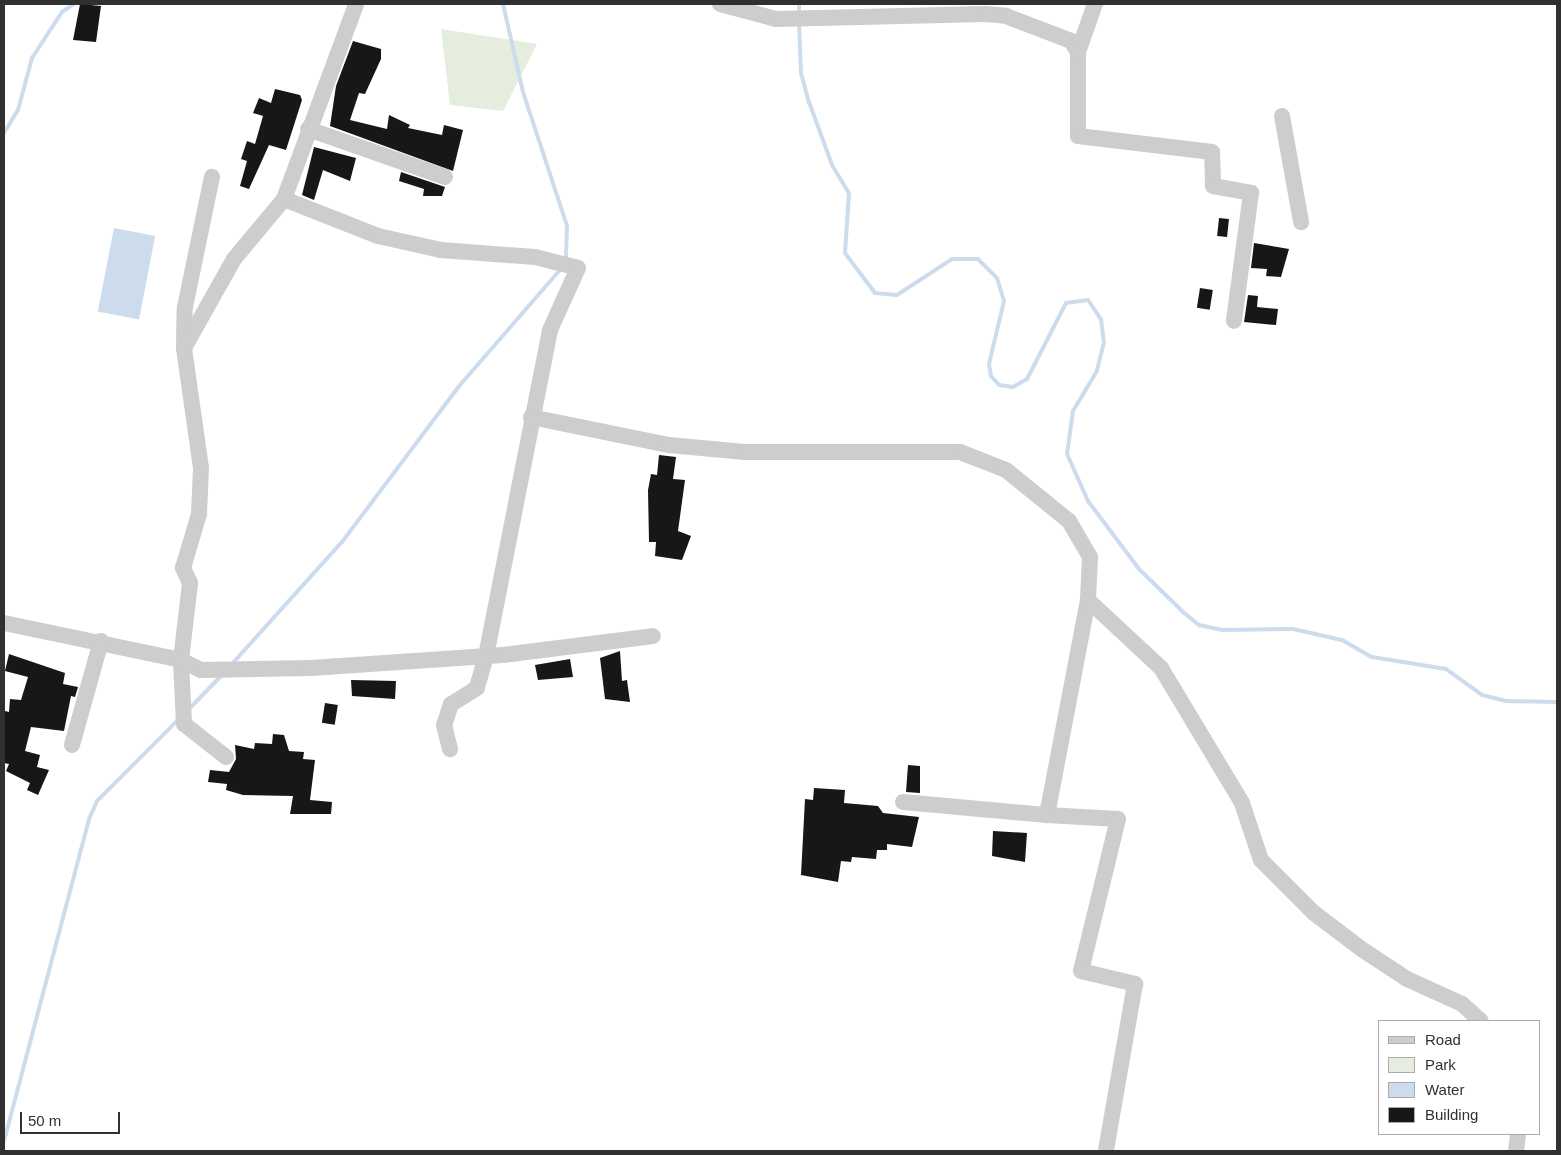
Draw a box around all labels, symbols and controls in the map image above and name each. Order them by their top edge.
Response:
legend [1378,1020,1541,1135]
text: Road [1425,1031,1461,1048]
text: Park [1425,1056,1456,1073]
text: Water [1425,1081,1464,1098]
scale bar [22,1102,122,1134]
text: Building [1425,1106,1478,1123]
text: 50 m [28,1112,61,1129]

